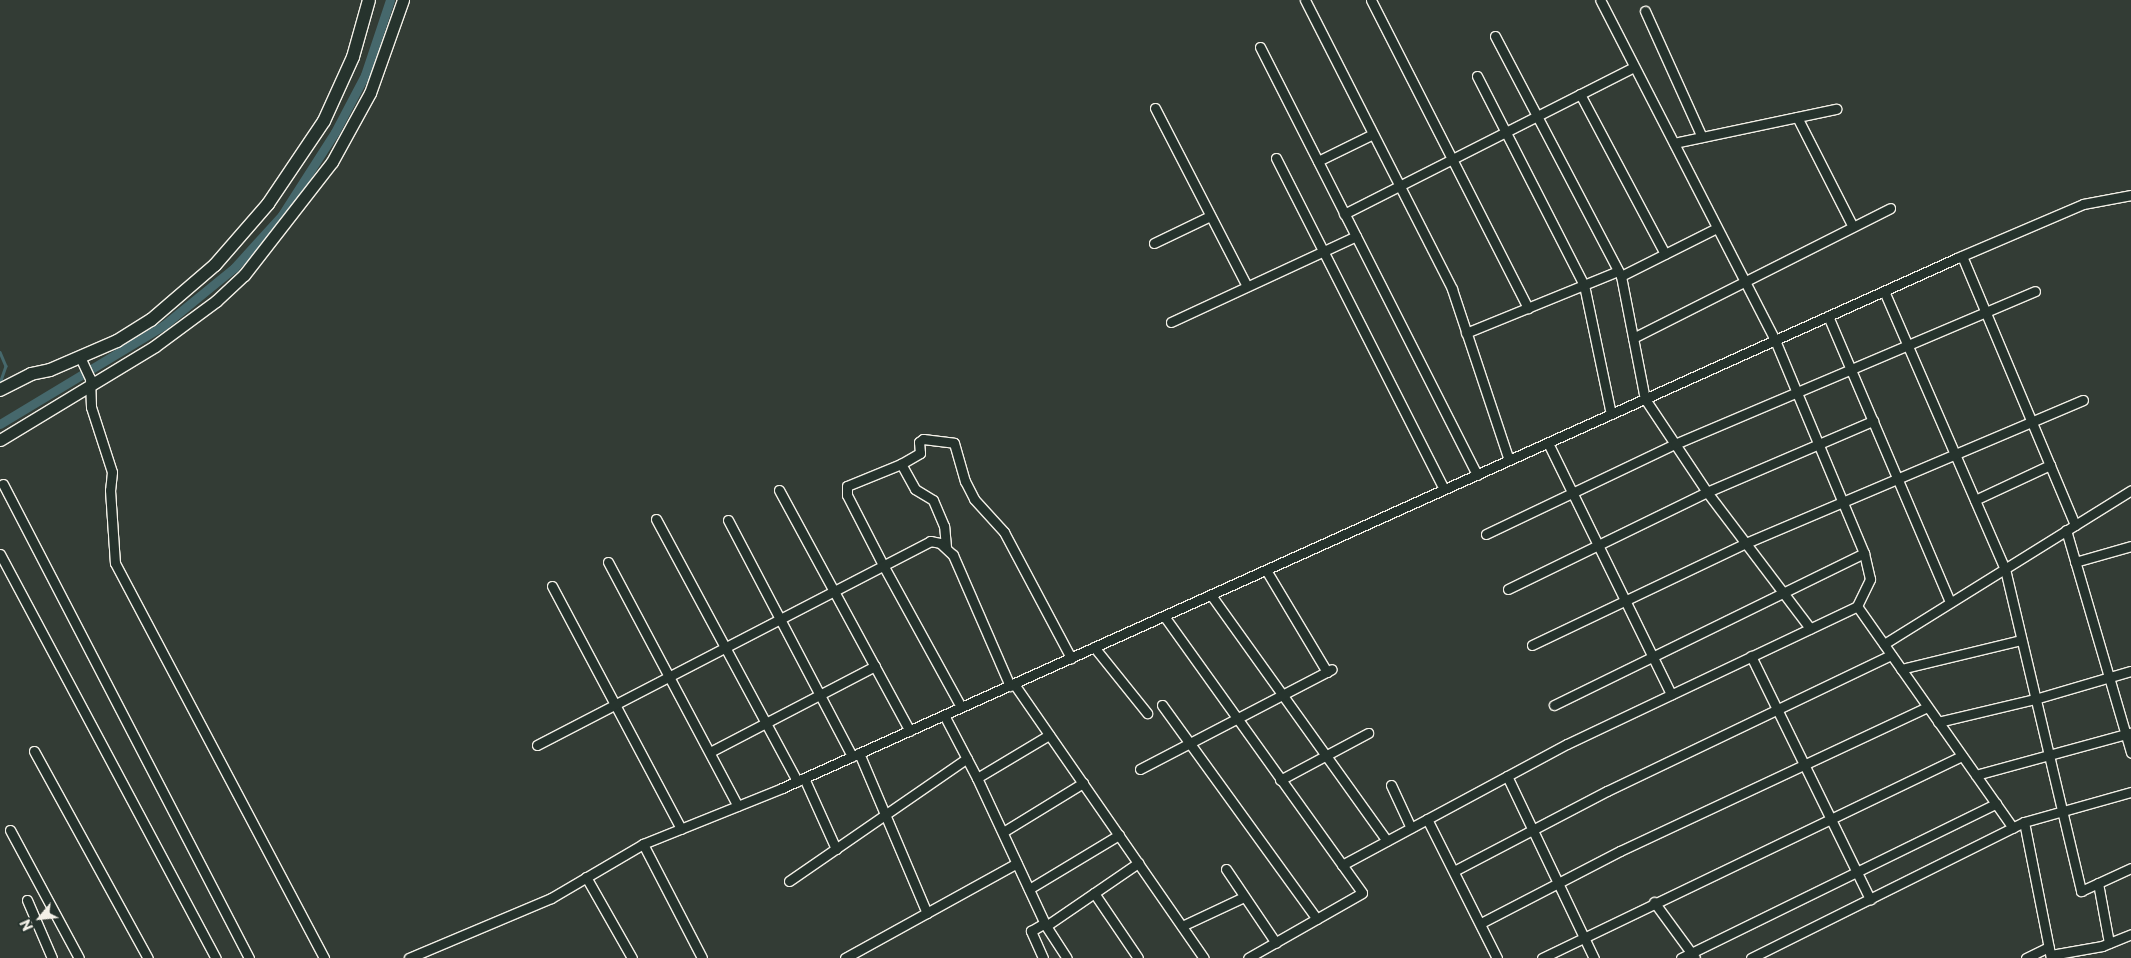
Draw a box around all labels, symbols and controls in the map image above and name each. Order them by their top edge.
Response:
north arrow [15,893,65,943]
text: N [14,915,38,935]

